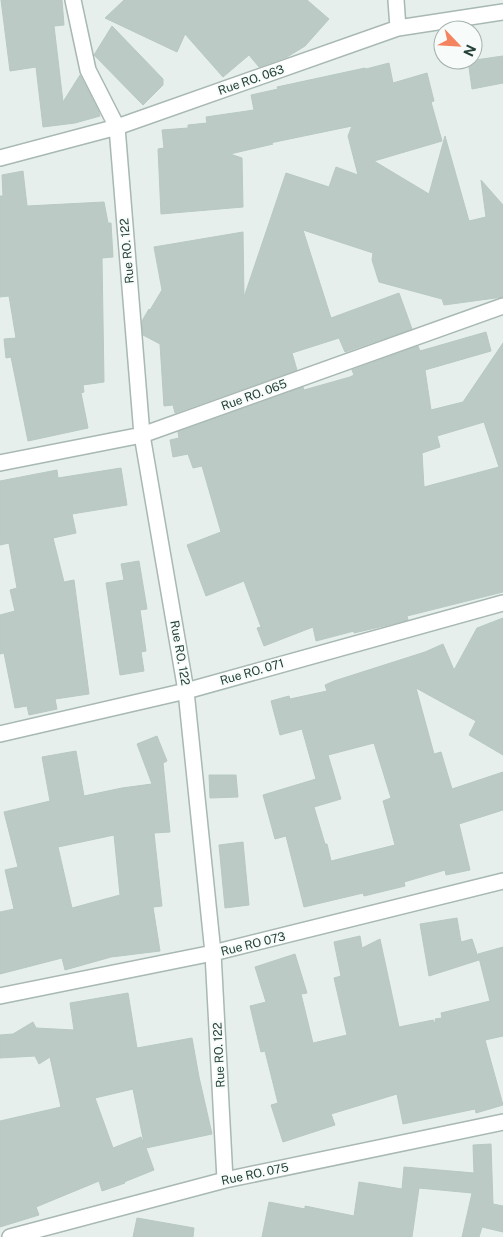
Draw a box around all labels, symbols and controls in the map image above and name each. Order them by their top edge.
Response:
north arrow [433,20,483,70]
text: N [460,42,479,59]
street label: Rue RO. 063 [216,62,286,98]
street label: Rue RO. 122 [117,218,137,284]
street label: Rue RO. 065 [219,377,289,413]
street label: Rue RO. 122 [167,619,193,687]
street label: Rue RO. 071 [218,656,286,688]
street label: Rue RO 073 [219,929,287,959]
street label: Rue RO. 122 [210,1022,228,1088]
street label: Rue RO. 075 [220,1160,290,1188]

